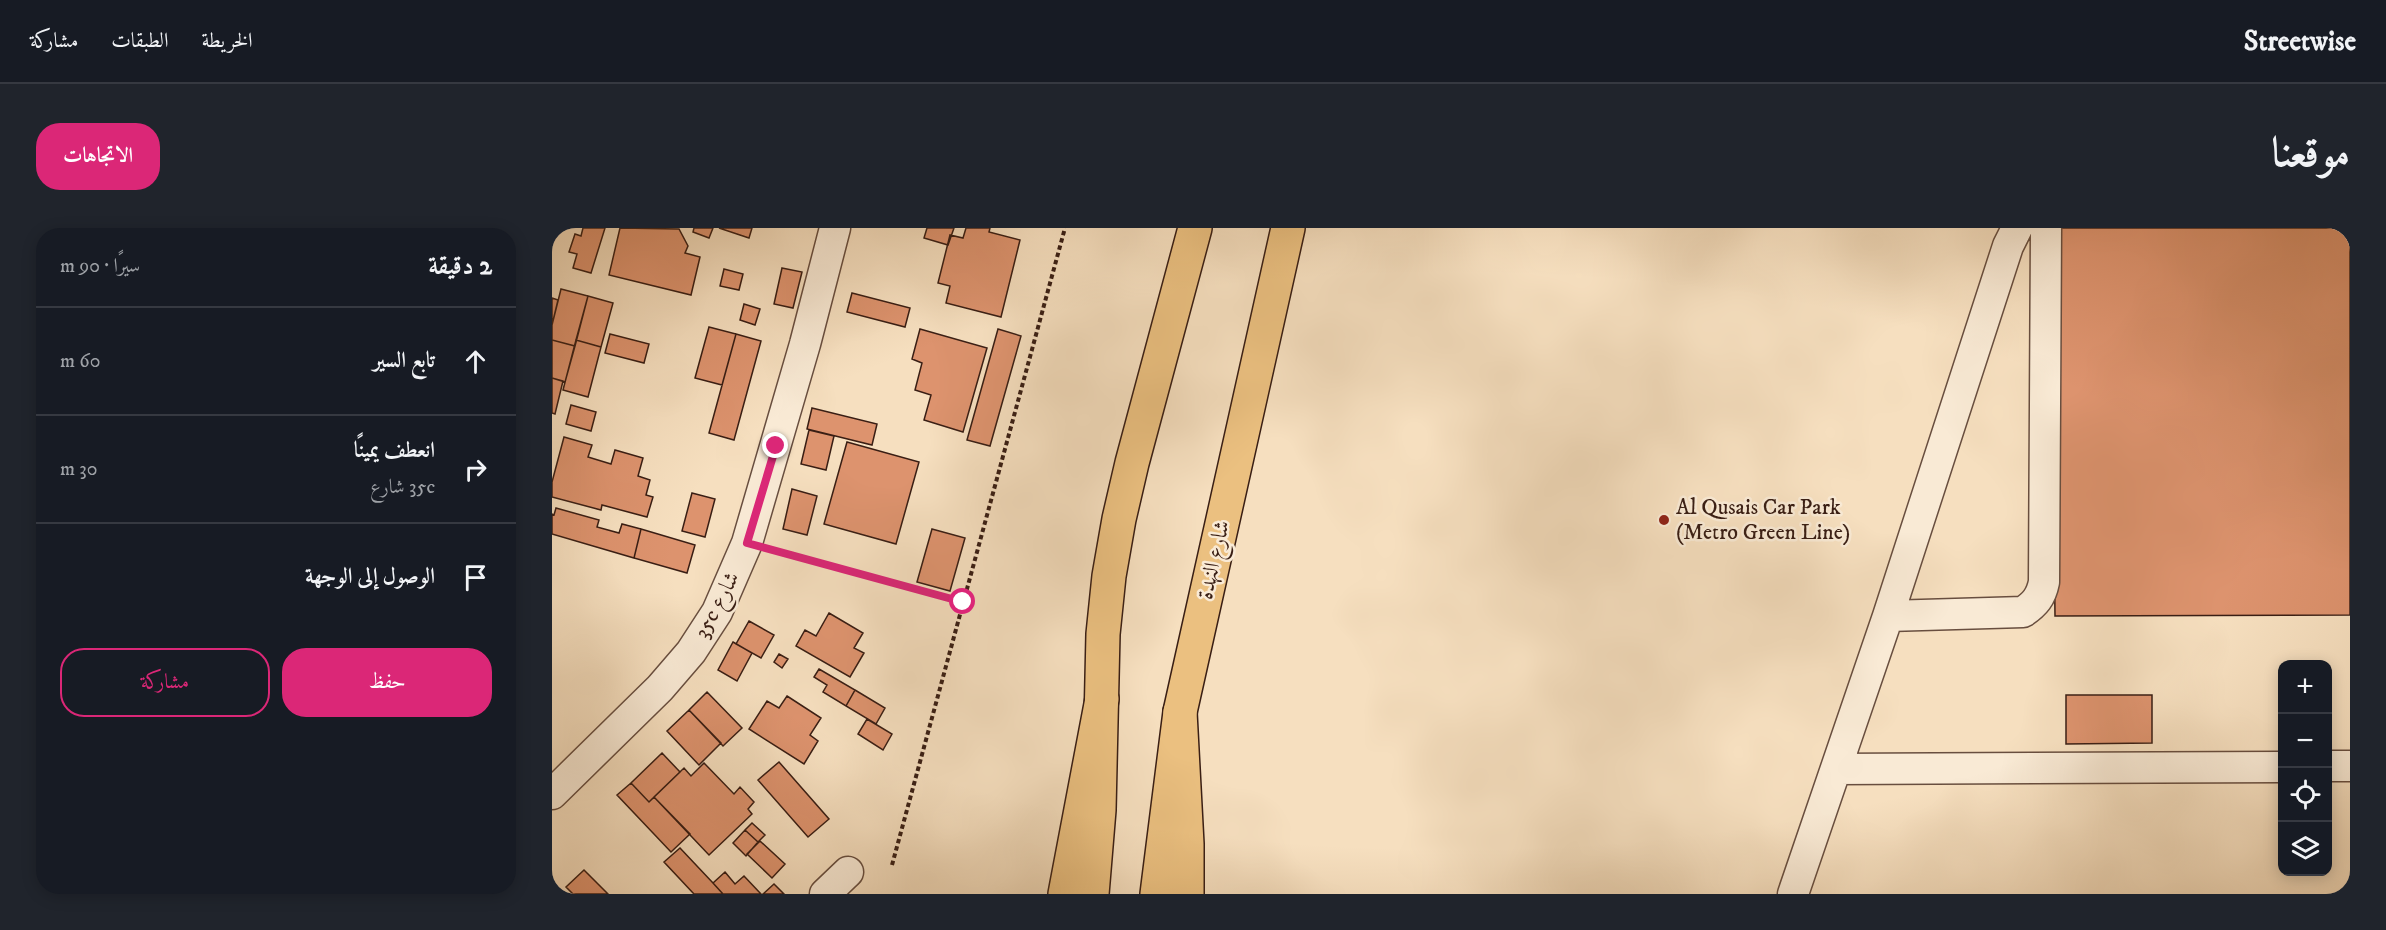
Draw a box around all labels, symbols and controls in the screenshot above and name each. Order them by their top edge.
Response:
text: Streetwise [2244,24,2356,59]
text: مشاركة [30,28,78,54]
text: الطبقات [111,28,168,54]
text: الخريطة [201,28,253,54]
button: الاتجاهات [36,123,160,190]
text: موقعنا [2272,128,2350,180]
text: 2 دقيقة [428,250,492,283]
text: سيرًا · 90 m [60,254,140,279]
icon: ahead [459,345,492,378]
text: تابع السير [373,347,435,374]
text: 60 m [60,349,101,374]
route end [762,432,788,458]
text: انعطف يمينًا [354,437,435,464]
icon: right [459,453,492,486]
text: 30 m [60,457,98,482]
text: 35c شارع [370,475,435,500]
place label: Al Qusais Car Park (Metro Green Line) [1676,494,1850,546]
marker: Al Qusais Car Park (Metro Green Line) [1657,513,1671,527]
street label: شارع النهدة [1192,518,1240,603]
icon: arrive [459,561,492,594]
text: الوصول إلى الوجهة [305,563,435,590]
street label: 35c شارع [688,567,749,645]
route start [949,588,975,614]
button: مشاركة [60,648,270,717]
button: حفظ [282,648,492,717]
map controls [2278,660,2332,876]
button: + [2278,660,2332,714]
button: − [2278,714,2332,768]
button: locate [2278,768,2332,822]
button: layers [2278,822,2332,876]

